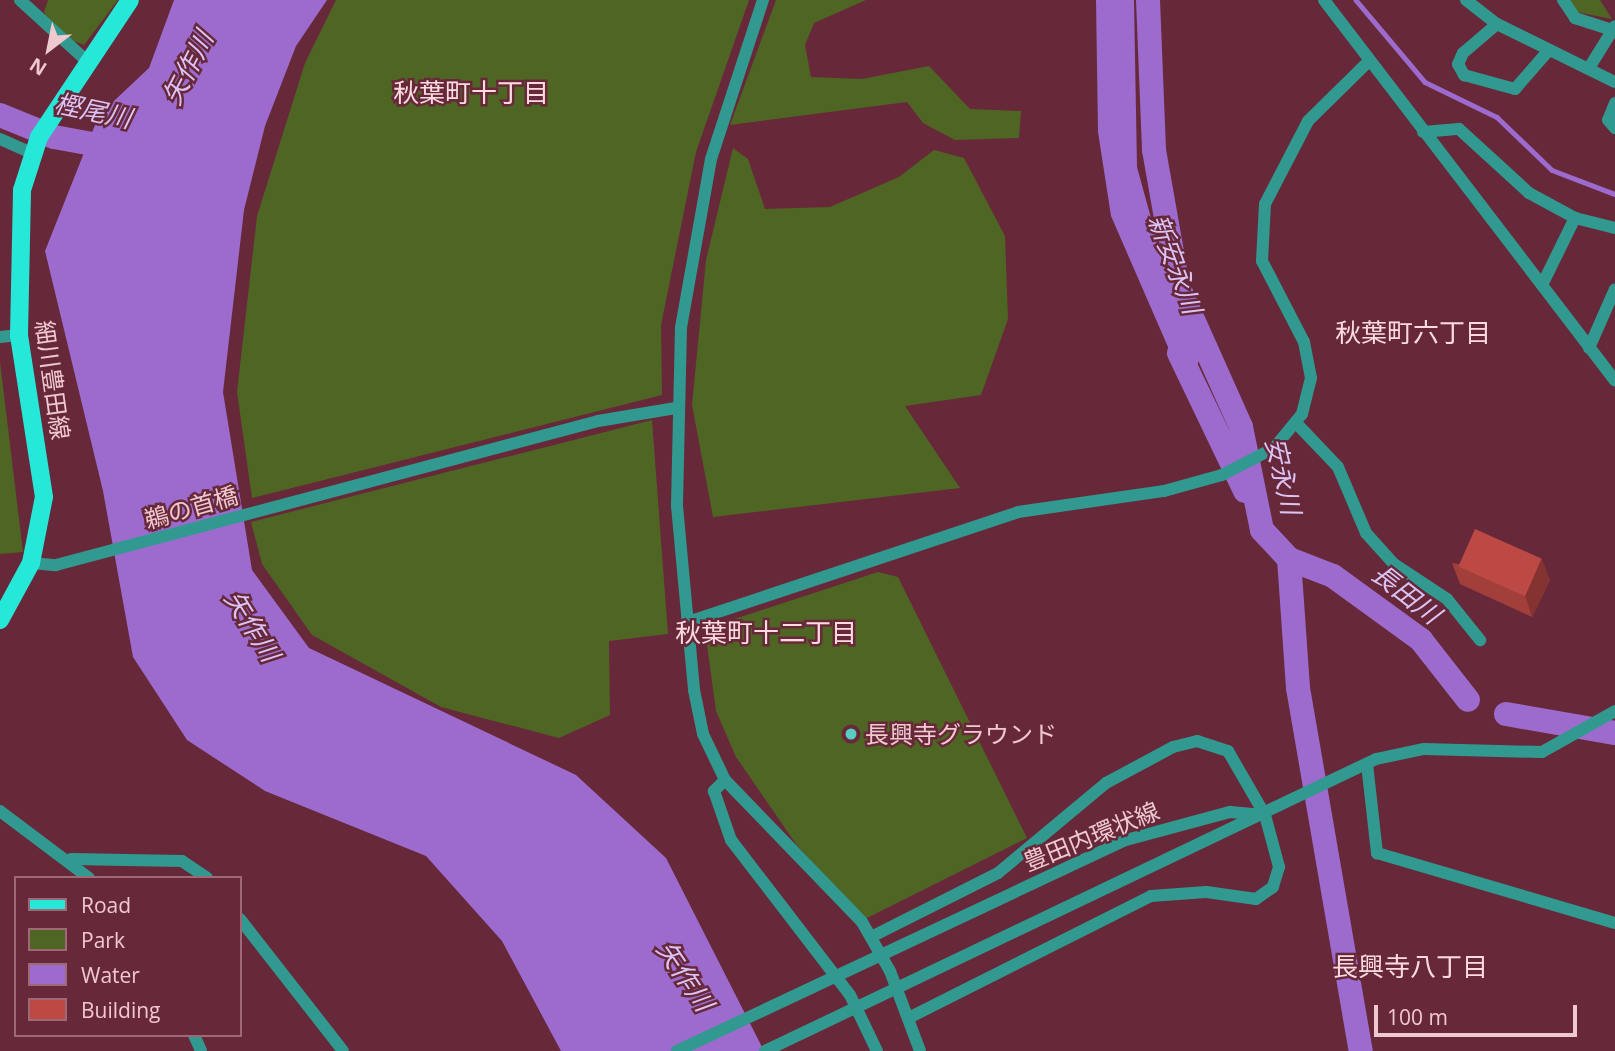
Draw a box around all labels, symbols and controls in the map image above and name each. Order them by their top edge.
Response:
north arrow [14,14,84,84]
water label: 矢作川 [156,26,220,110]
text: N [24,52,51,82]
district label: 秋葉町十丁目 [393,77,549,109]
water label: 樫尾川 [52,88,134,134]
water label: 新安永川 [1142,210,1208,318]
district label: 秋葉町六丁目 [1335,317,1491,349]
street label: 細川豊田線 [30,319,76,441]
water label: 安永川 [1259,434,1307,518]
street label: 鵜の首橋 [141,480,241,534]
water label: 長田川 [1366,558,1446,630]
water label: 矢作川 [218,585,286,667]
district label: 秋葉町十二丁目 [675,617,857,649]
place label: 長興寺グラウンド [865,720,1057,748]
marker: 長興寺グラウンド [843,726,859,742]
street label: 豊田内環状線 [1019,796,1163,876]
legend [14,876,242,1037]
text: Road [81,891,131,919]
text: Park [81,926,125,954]
water label: 矢作川 [650,935,720,1017]
district label: 長興寺八丁目 [1332,951,1488,983]
text: Water [81,961,140,989]
scale bar [1377,992,1580,1036]
text: Building [81,996,160,1024]
text: 100 m [1387,1003,1448,1031]

